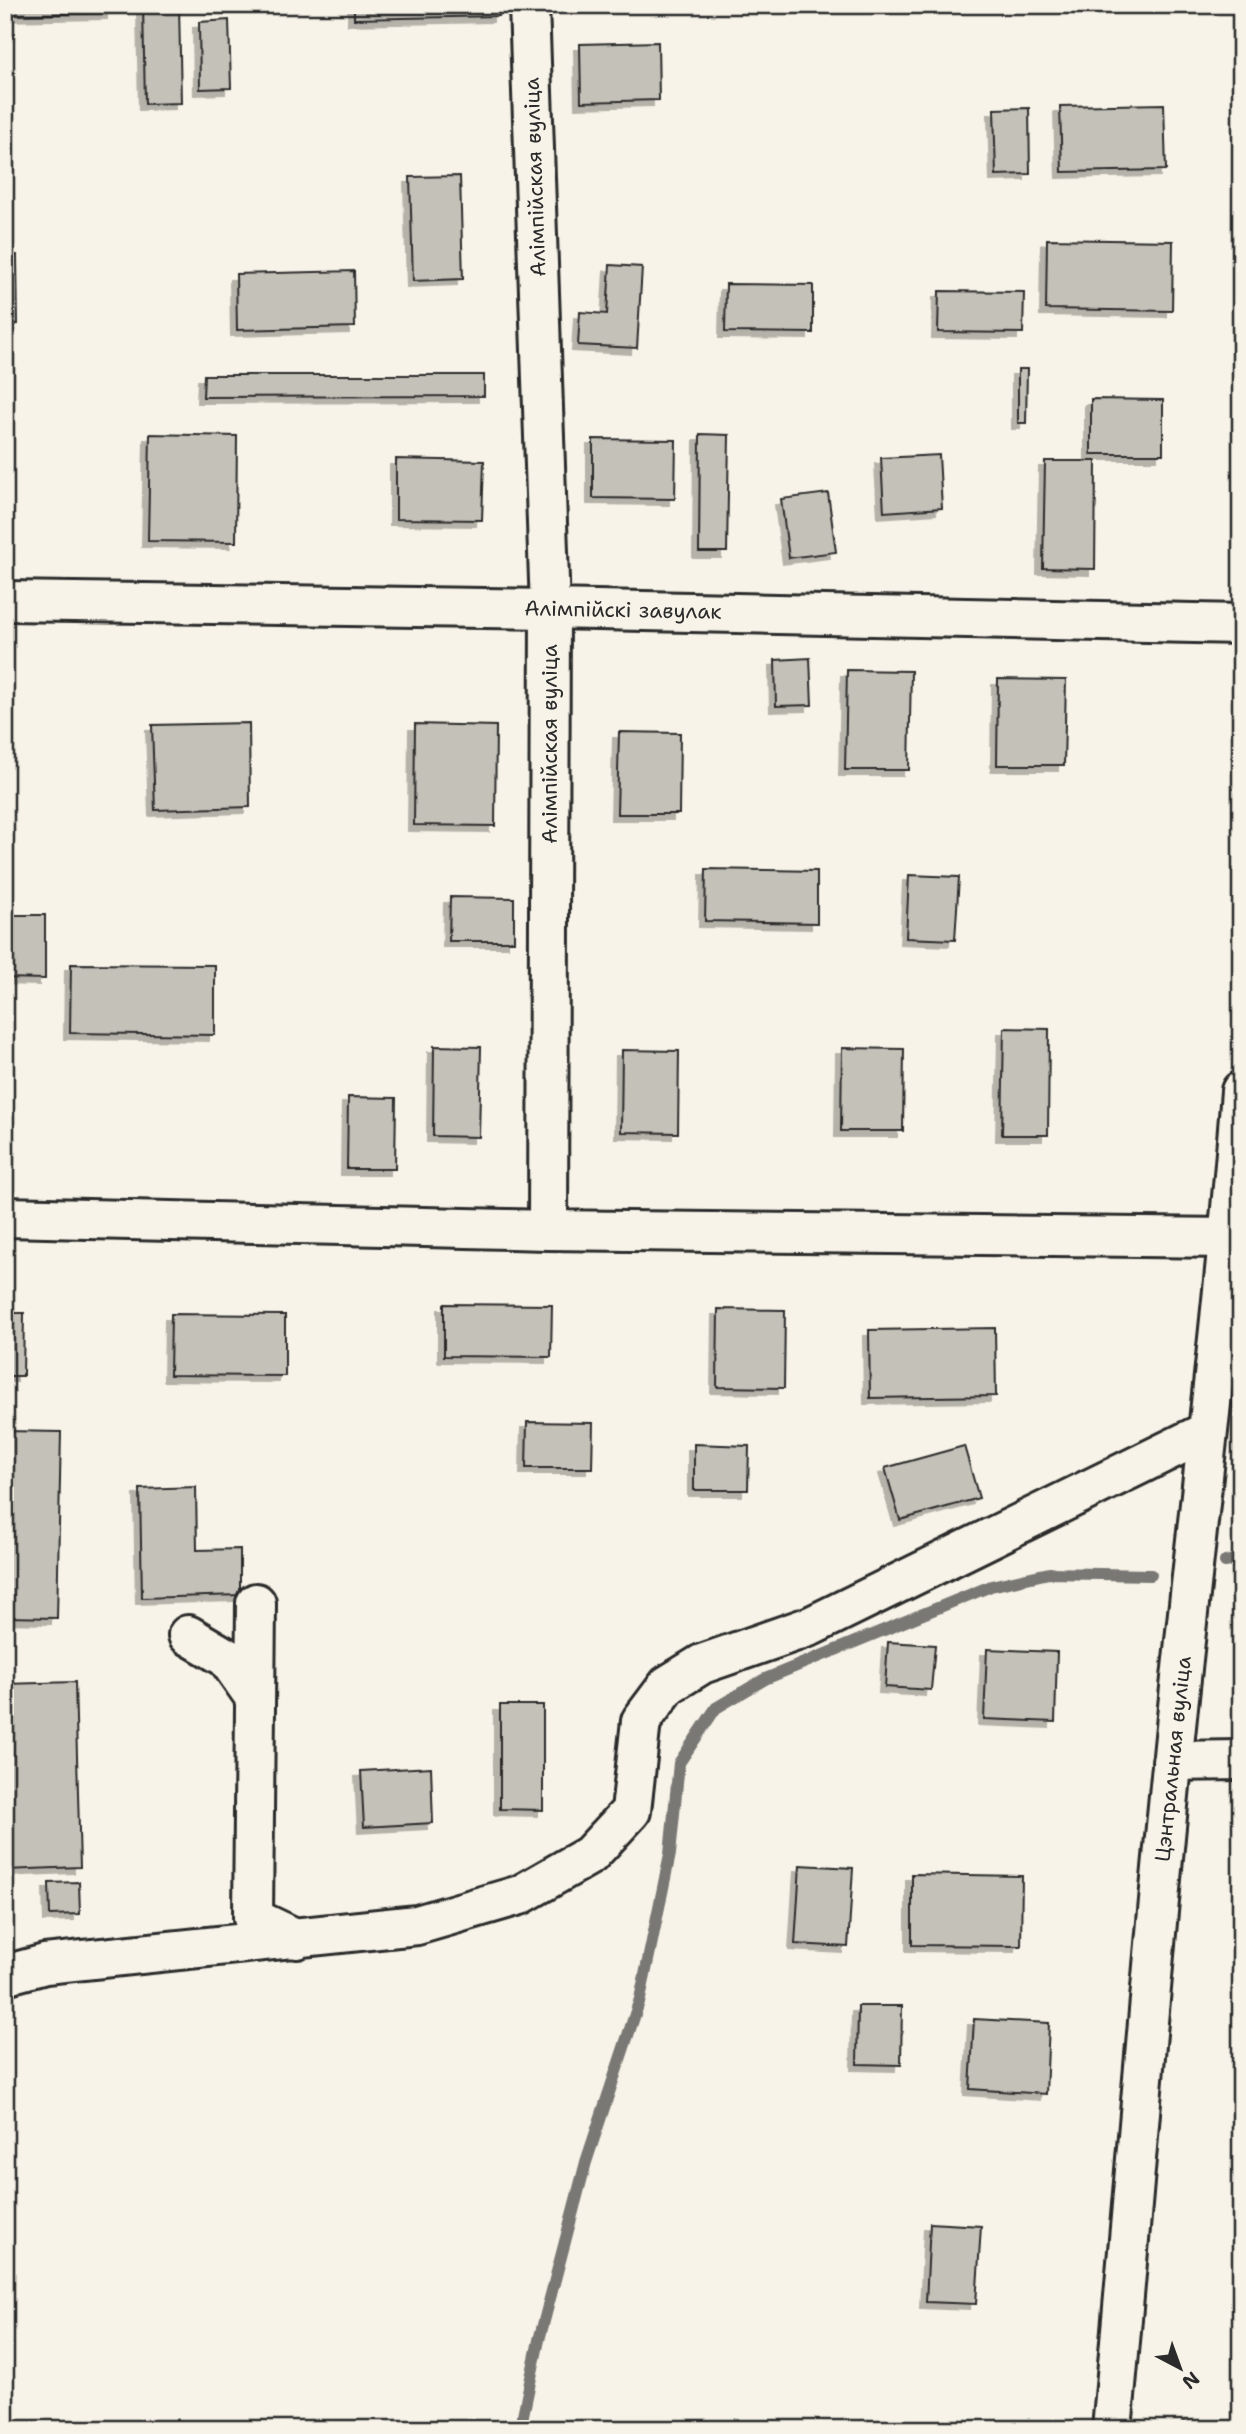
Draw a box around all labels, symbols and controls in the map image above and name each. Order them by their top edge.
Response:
street label: Алімпійская вуліца [518,77,552,277]
street label: Алімпійскі завулак [524,594,722,626]
street label: Алімпійская вуліца [536,644,564,844]
street label: Цэнтральная вуліца [1148,1655,1198,1863]
north arrow [1144,2332,1214,2402]
text: N [1177,2366,1205,2395]

